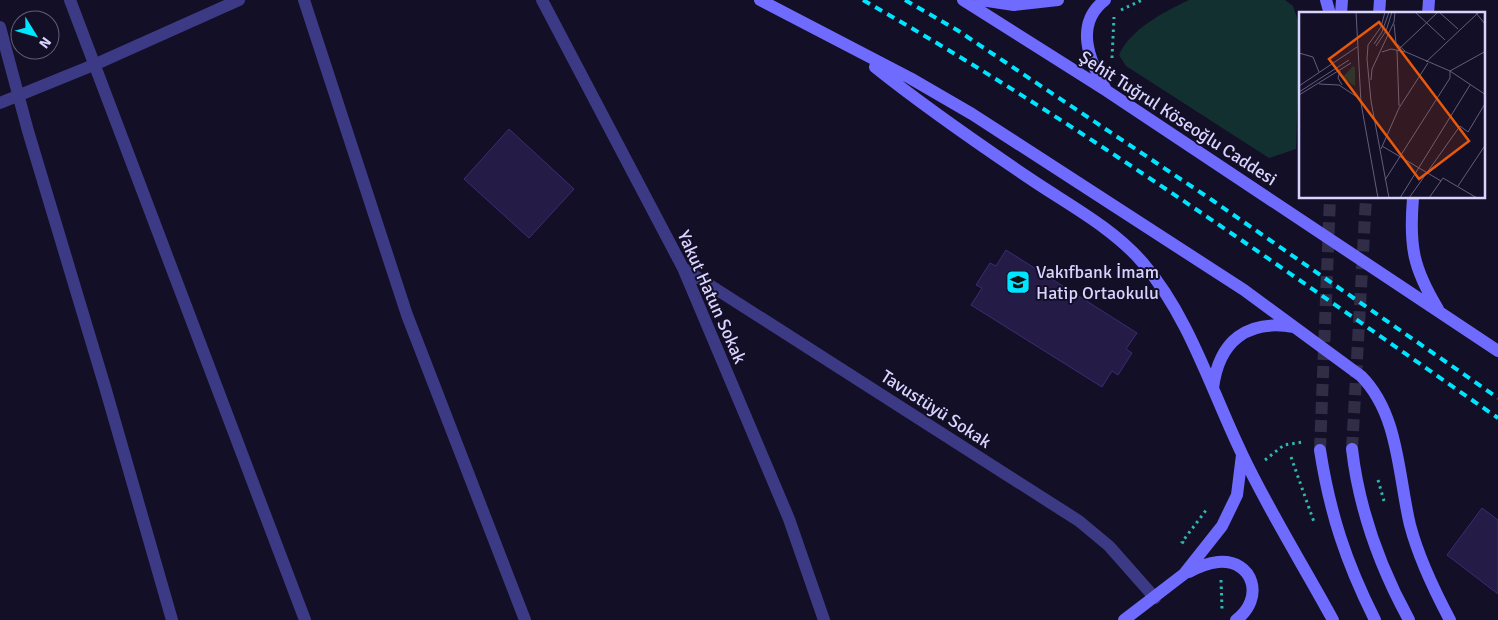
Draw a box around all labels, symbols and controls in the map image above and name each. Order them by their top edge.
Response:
north arrow [10,10,60,60]
inset map [1299,12,1486,199]
text: N [35,34,55,52]
street label: Şehit Tuğrul Köseoğlu Caddesi [1075,46,1281,190]
street label: Yakut Hatun Sokak [673,227,751,367]
place label: Vakıfbank İmam Hatip Ortaokulu [1036,261,1159,304]
school or university icon: Vakıfbank İmam Hatip Ortaokulu [1005,269,1031,295]
street label: Tavustüyü Sokak [877,365,995,453]

